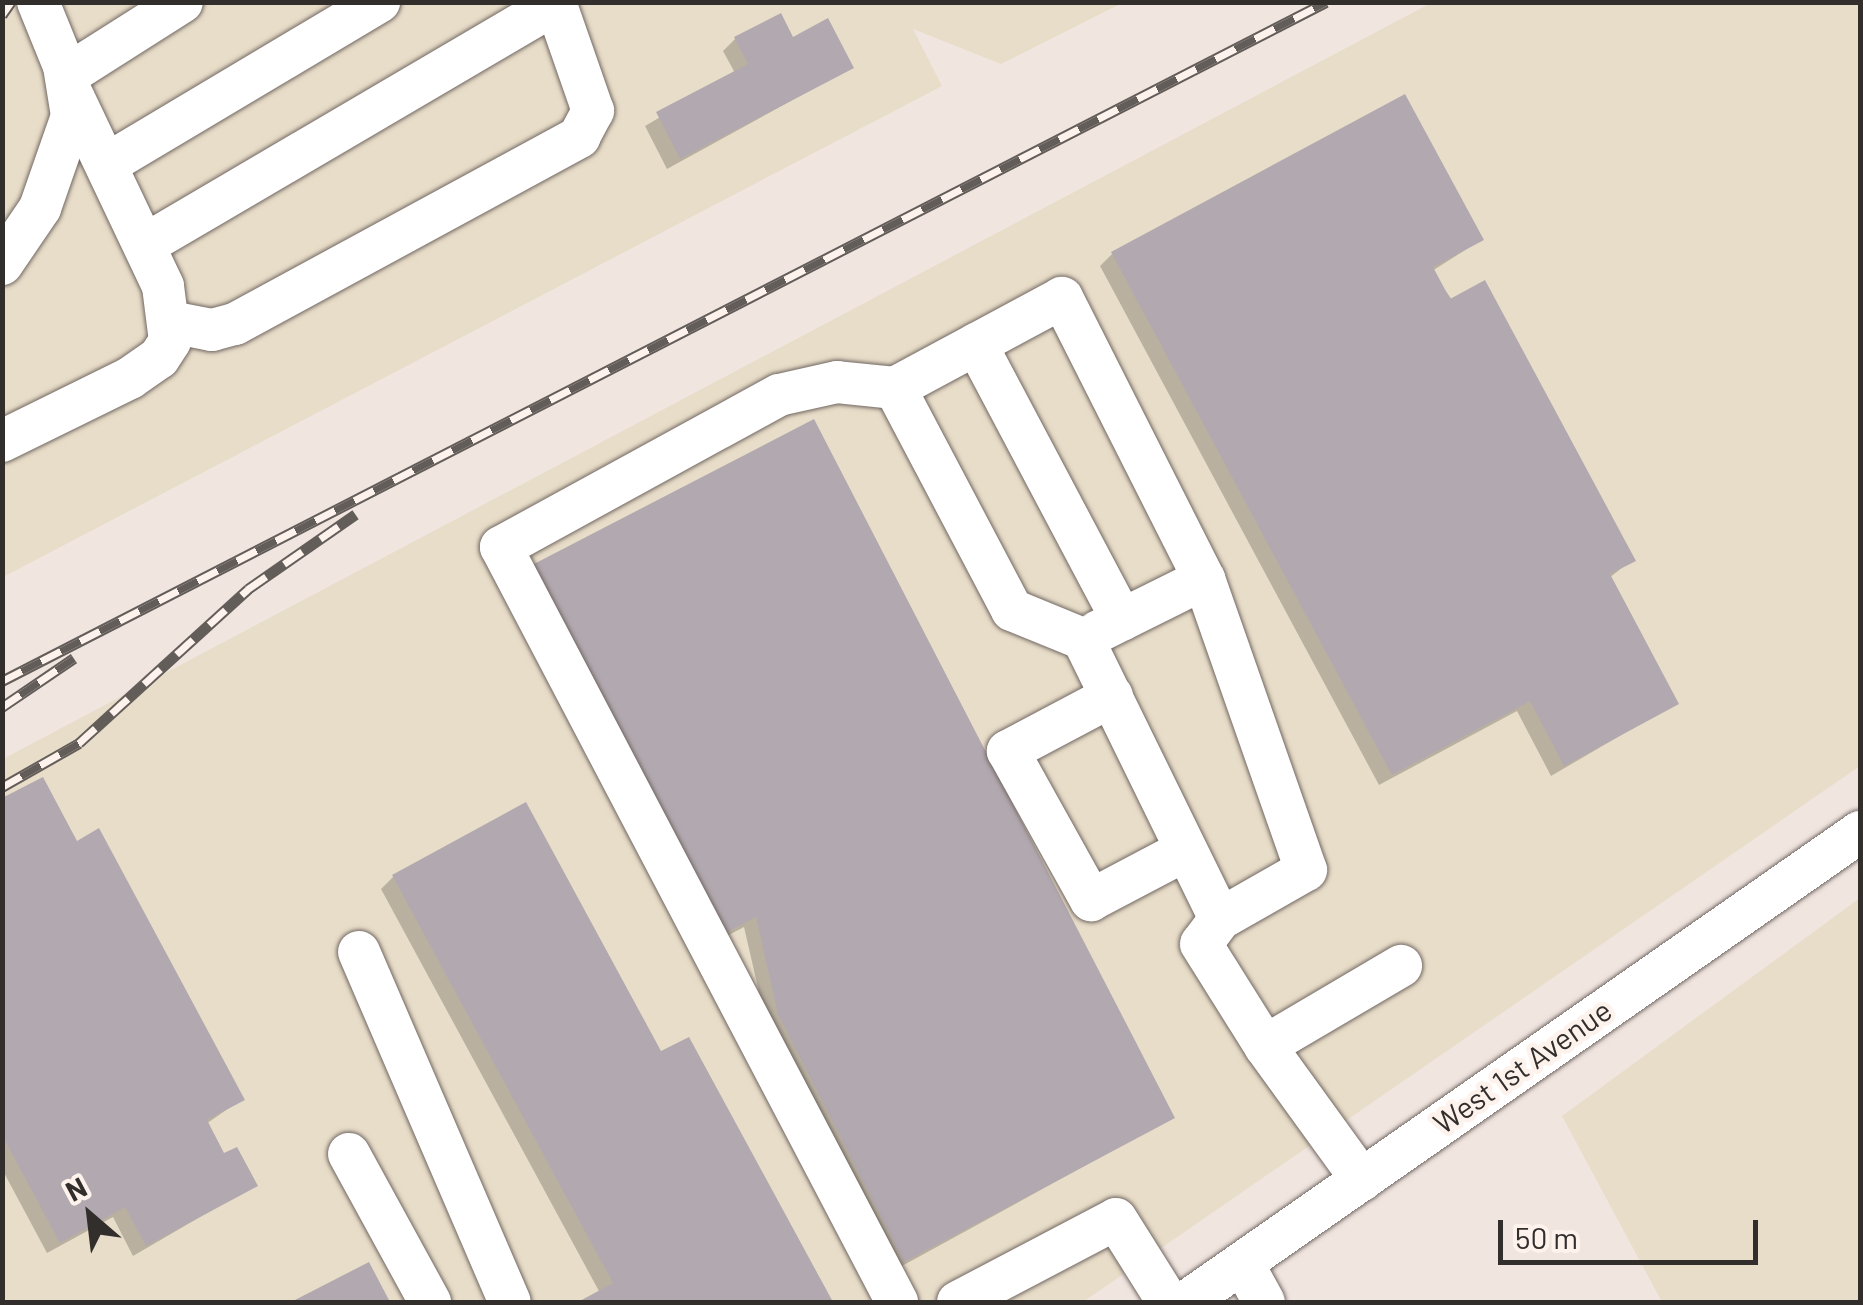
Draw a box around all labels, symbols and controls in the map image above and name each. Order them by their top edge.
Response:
street label: West 1st Avenue [1426,991,1618,1141]
north arrow [40,1165,140,1265]
text: N [60,1169,92,1208]
scale bar [1503,1200,1763,1262]
text: 50 m [1515,1219,1578,1255]

